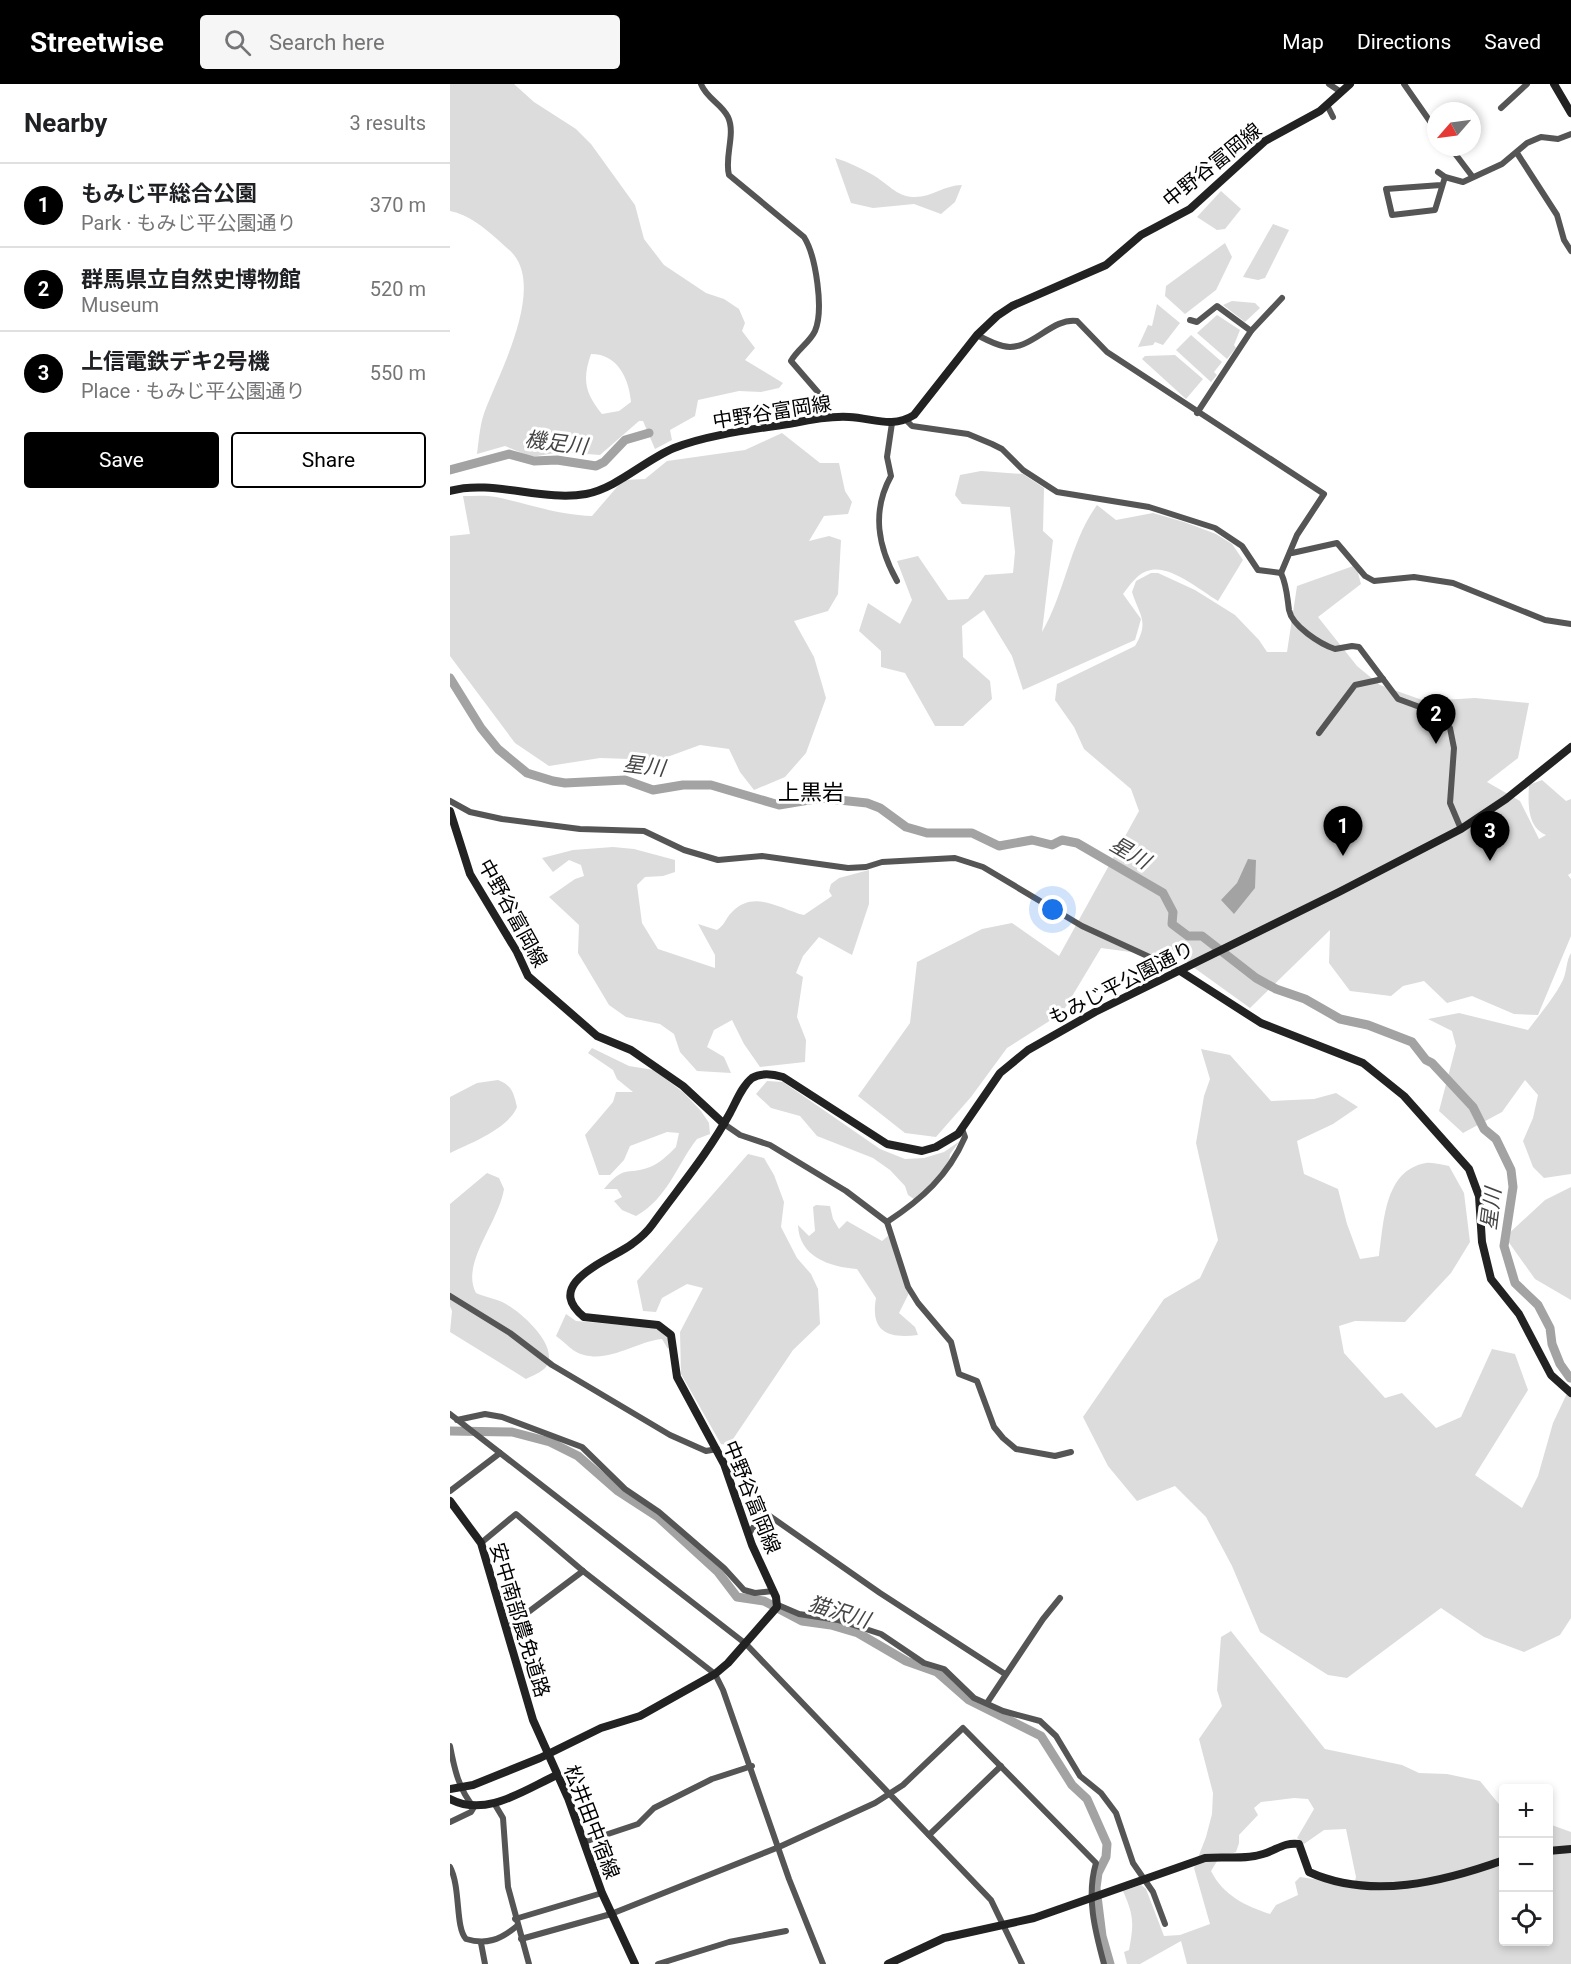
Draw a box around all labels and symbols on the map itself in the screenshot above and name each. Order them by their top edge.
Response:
north arrow [1427,102,1481,156]
street label: 中野谷富岡線 [1158,118,1266,212]
street label: 中野谷富岡線 [711,391,833,433]
water label: 機足川 [523,427,591,459]
pin: 2 [1416,694,1456,744]
water label: 星川 [622,752,668,781]
district label: 上黒岩 [778,780,844,805]
pin: 1 [1324,806,1362,856]
pin: 3 [1470,812,1510,861]
water label: 星川 [1106,832,1156,875]
street label: 中野谷富岡線 [473,855,553,971]
your location [1038,895,1067,924]
street label: もみじ平公園通り [1044,936,1198,1030]
water label: 星川 [1477,1185,1506,1231]
street label: 中野谷富岡線 [718,1437,786,1557]
street label: 安中南部農免道路 [485,1540,555,1700]
water label: 猫沢川 [805,1591,875,1633]
street label: 松井田中宿線 [559,1762,625,1882]

